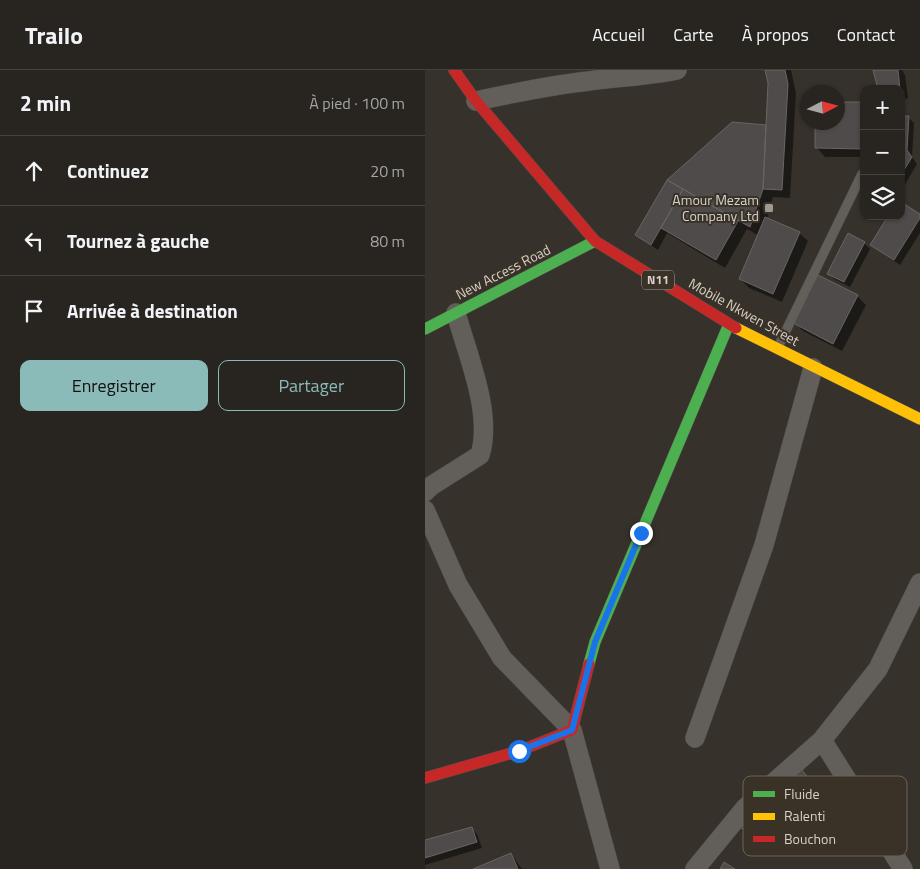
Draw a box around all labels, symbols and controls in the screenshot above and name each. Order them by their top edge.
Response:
text: Trailo [25,17,83,53]
text: Accueil [592,21,645,48]
text: Carte [673,21,714,48]
text: À propos [742,21,809,48]
text: Contact [837,21,895,48]
north arrow [800,85,845,130]
map controls [860,85,905,220]
button: + [860,85,905,130]
text: 2 min [20,87,71,119]
text: À pied · 100 m [309,91,405,115]
button: − [860,130,905,175]
text: Continuez [67,156,149,185]
icon: ahead [20,157,48,185]
text: 20 m [370,159,405,183]
button: layers [860,175,905,220]
place label: Amour Mezam Company Ltd [672,189,759,226]
marker: Amour Mezam Company Ltd [763,202,775,214]
text: Tournez à gauche [67,226,209,255]
icon: left [20,227,48,255]
text: 80 m [370,229,405,253]
street label: New Access Road [452,239,554,304]
road number: N11 [642,270,674,290]
street label: Mobile Nkwen Street [685,272,803,351]
text: Arrivée à destination [67,296,238,325]
icon: arrive [20,297,48,325]
button: Enregistrer [20,360,208,411]
button: Partager [218,360,405,411]
route end [630,522,653,545]
route start [508,740,531,763]
legend [743,776,907,856]
text: Fluide [784,783,820,804]
text: Ralenti [784,805,825,826]
text: Bouchon [784,828,836,849]

